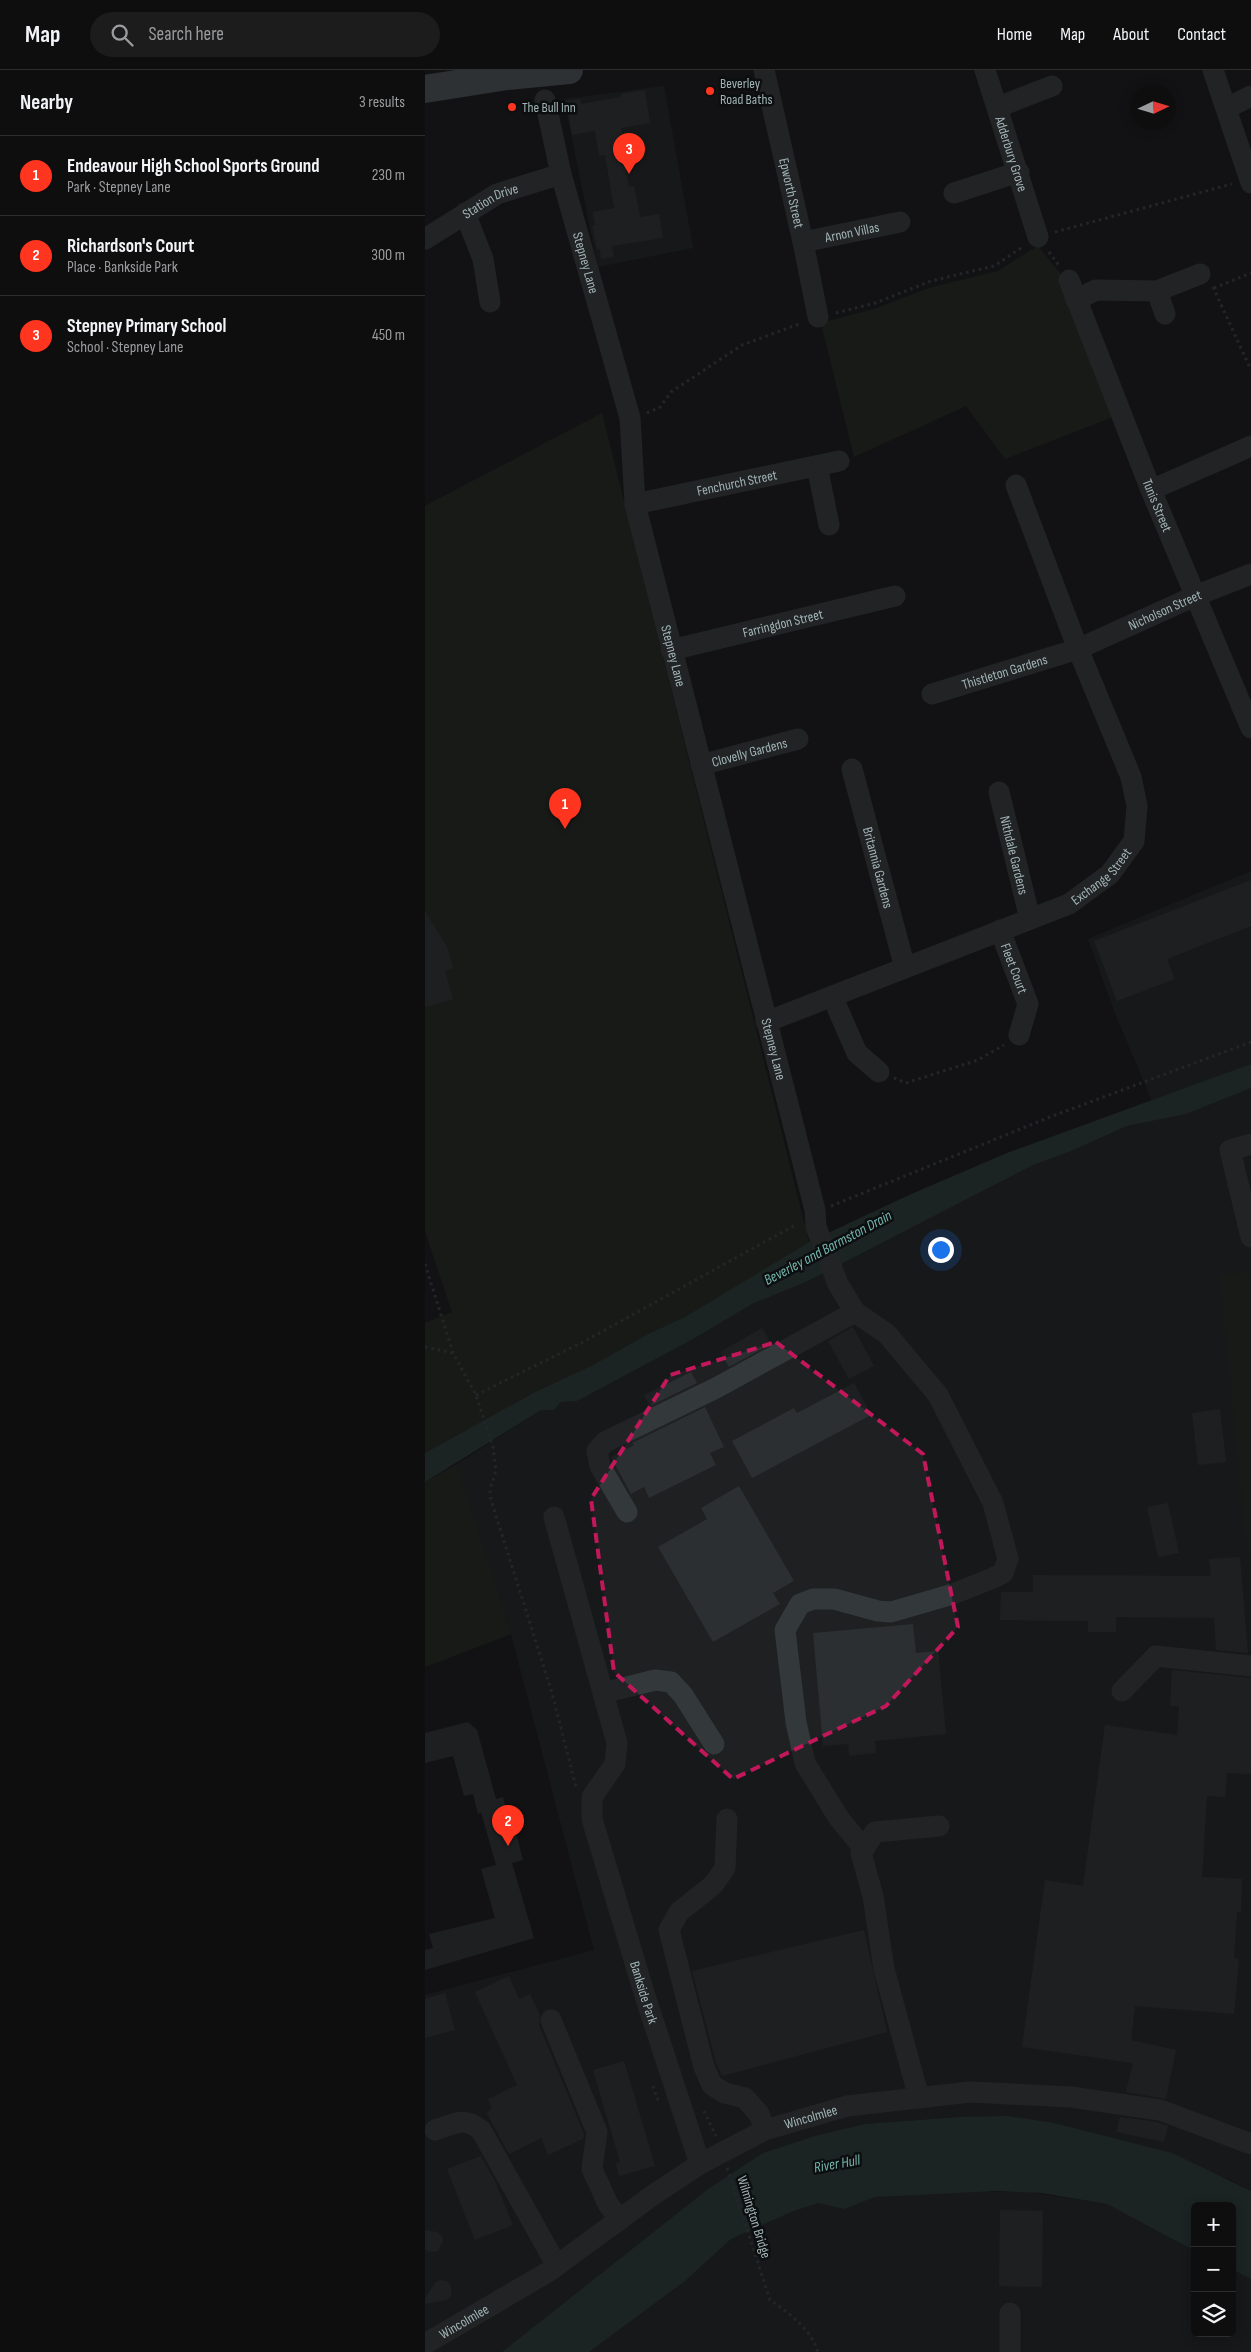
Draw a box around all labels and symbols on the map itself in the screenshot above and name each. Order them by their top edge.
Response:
place label: Beverley Road Baths [720,75,773,108]
marker: Beverley Road Baths [704,85,716,97]
north arrow [1131,85,1176,130]
place label: The Bull Inn [522,99,576,116]
marker: The Bull Inn [506,101,518,113]
street label: Adderbury Grove [991,113,1032,194]
pin: 3 [613,133,645,174]
street label: Epworth Street [776,156,808,230]
street label: Station Drive [459,179,520,222]
street label: Arnon Villas [822,218,881,246]
street label: Stepney Lane [569,230,603,295]
street label: Fenchurch Street [695,466,778,499]
street label: Tunis Street [1139,476,1176,534]
street label: Nicholson Street [1125,586,1204,634]
street label: Farringdon Street [741,605,825,641]
street label: Stepney Lane [658,623,690,688]
street label: Thistleton Gardens [960,650,1049,693]
street label: Clovelly Gardens [710,734,789,770]
pin: 1 [549,788,581,829]
street label: Nithdale Gardens [997,814,1032,896]
street label: Britannia Gardens [859,825,897,910]
street label: Exchange Street [1068,844,1135,908]
street label: Fleet Court [997,941,1032,996]
street label: Stepney Lane [758,1017,790,1082]
water label: Beverley and Barmston Drain [761,1206,895,1290]
your location [928,1237,954,1263]
pin: 2 [492,1805,524,1846]
street label: Bankside Park [627,1959,662,2026]
street label: Wincolmlee [782,2101,839,2132]
water label: River Hull [812,2150,863,2177]
street label: Wilmington Bridge [733,2174,775,2260]
street label: Wincolmlee [436,2300,492,2342]

